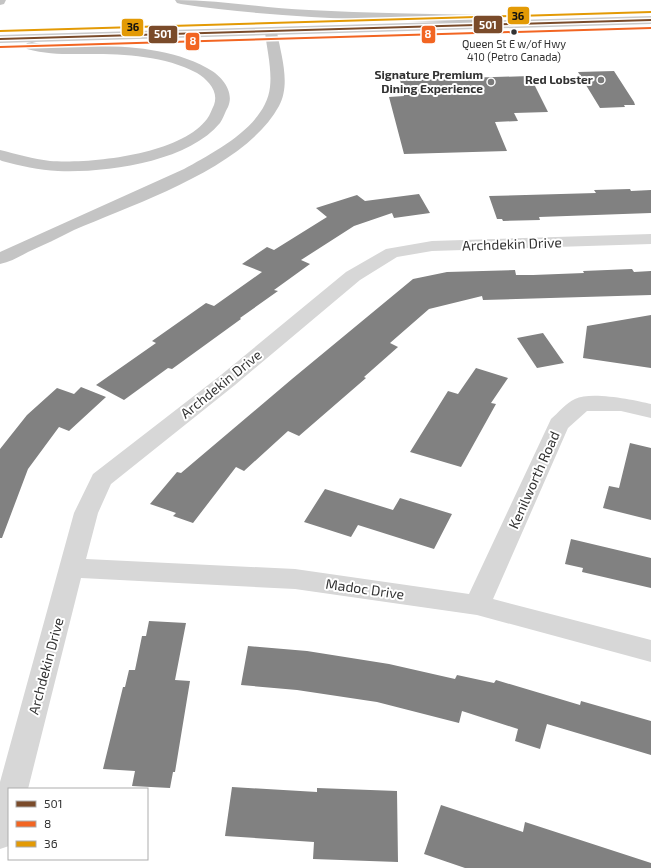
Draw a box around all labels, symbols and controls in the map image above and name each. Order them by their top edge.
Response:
line badge: 36 [507,6,530,25]
text: 36 [512,9,525,22]
line badge: 501 [473,15,503,34]
line badge: 36 [121,18,144,37]
text: 501 [479,18,497,31]
text: 36 [127,20,140,33]
line badge: 501 [148,25,178,44]
line badge: 8 [421,25,436,44]
text: 501 [154,27,172,40]
text: 8 [425,27,432,40]
marker: Queen St E w/of Hwy 410 (Petro Canada) [509,27,519,37]
line badge: 8 [185,32,200,51]
text: 8 [190,34,197,47]
place label: Queen St E w/of Hwy 410 (Petro Canada) [462,37,566,63]
place label: Signature Premium Dining Experience [374,67,483,95]
place label: Red Lobster [525,72,593,86]
marker: Red Lobster [596,75,606,85]
marker: Signature Premium Dining Experience [486,77,496,87]
street label: Archdekin Drive [462,233,562,254]
street label: Archdekin Drive [177,346,265,422]
street label: Kenilworth Road [504,428,563,531]
street label: Madoc Drive [325,575,405,602]
street label: Archdekin Drive [24,615,67,716]
legend [8,788,148,860]
text: 501 [44,796,62,810]
text: 8 [44,816,51,830]
text: 36 [44,836,58,850]

